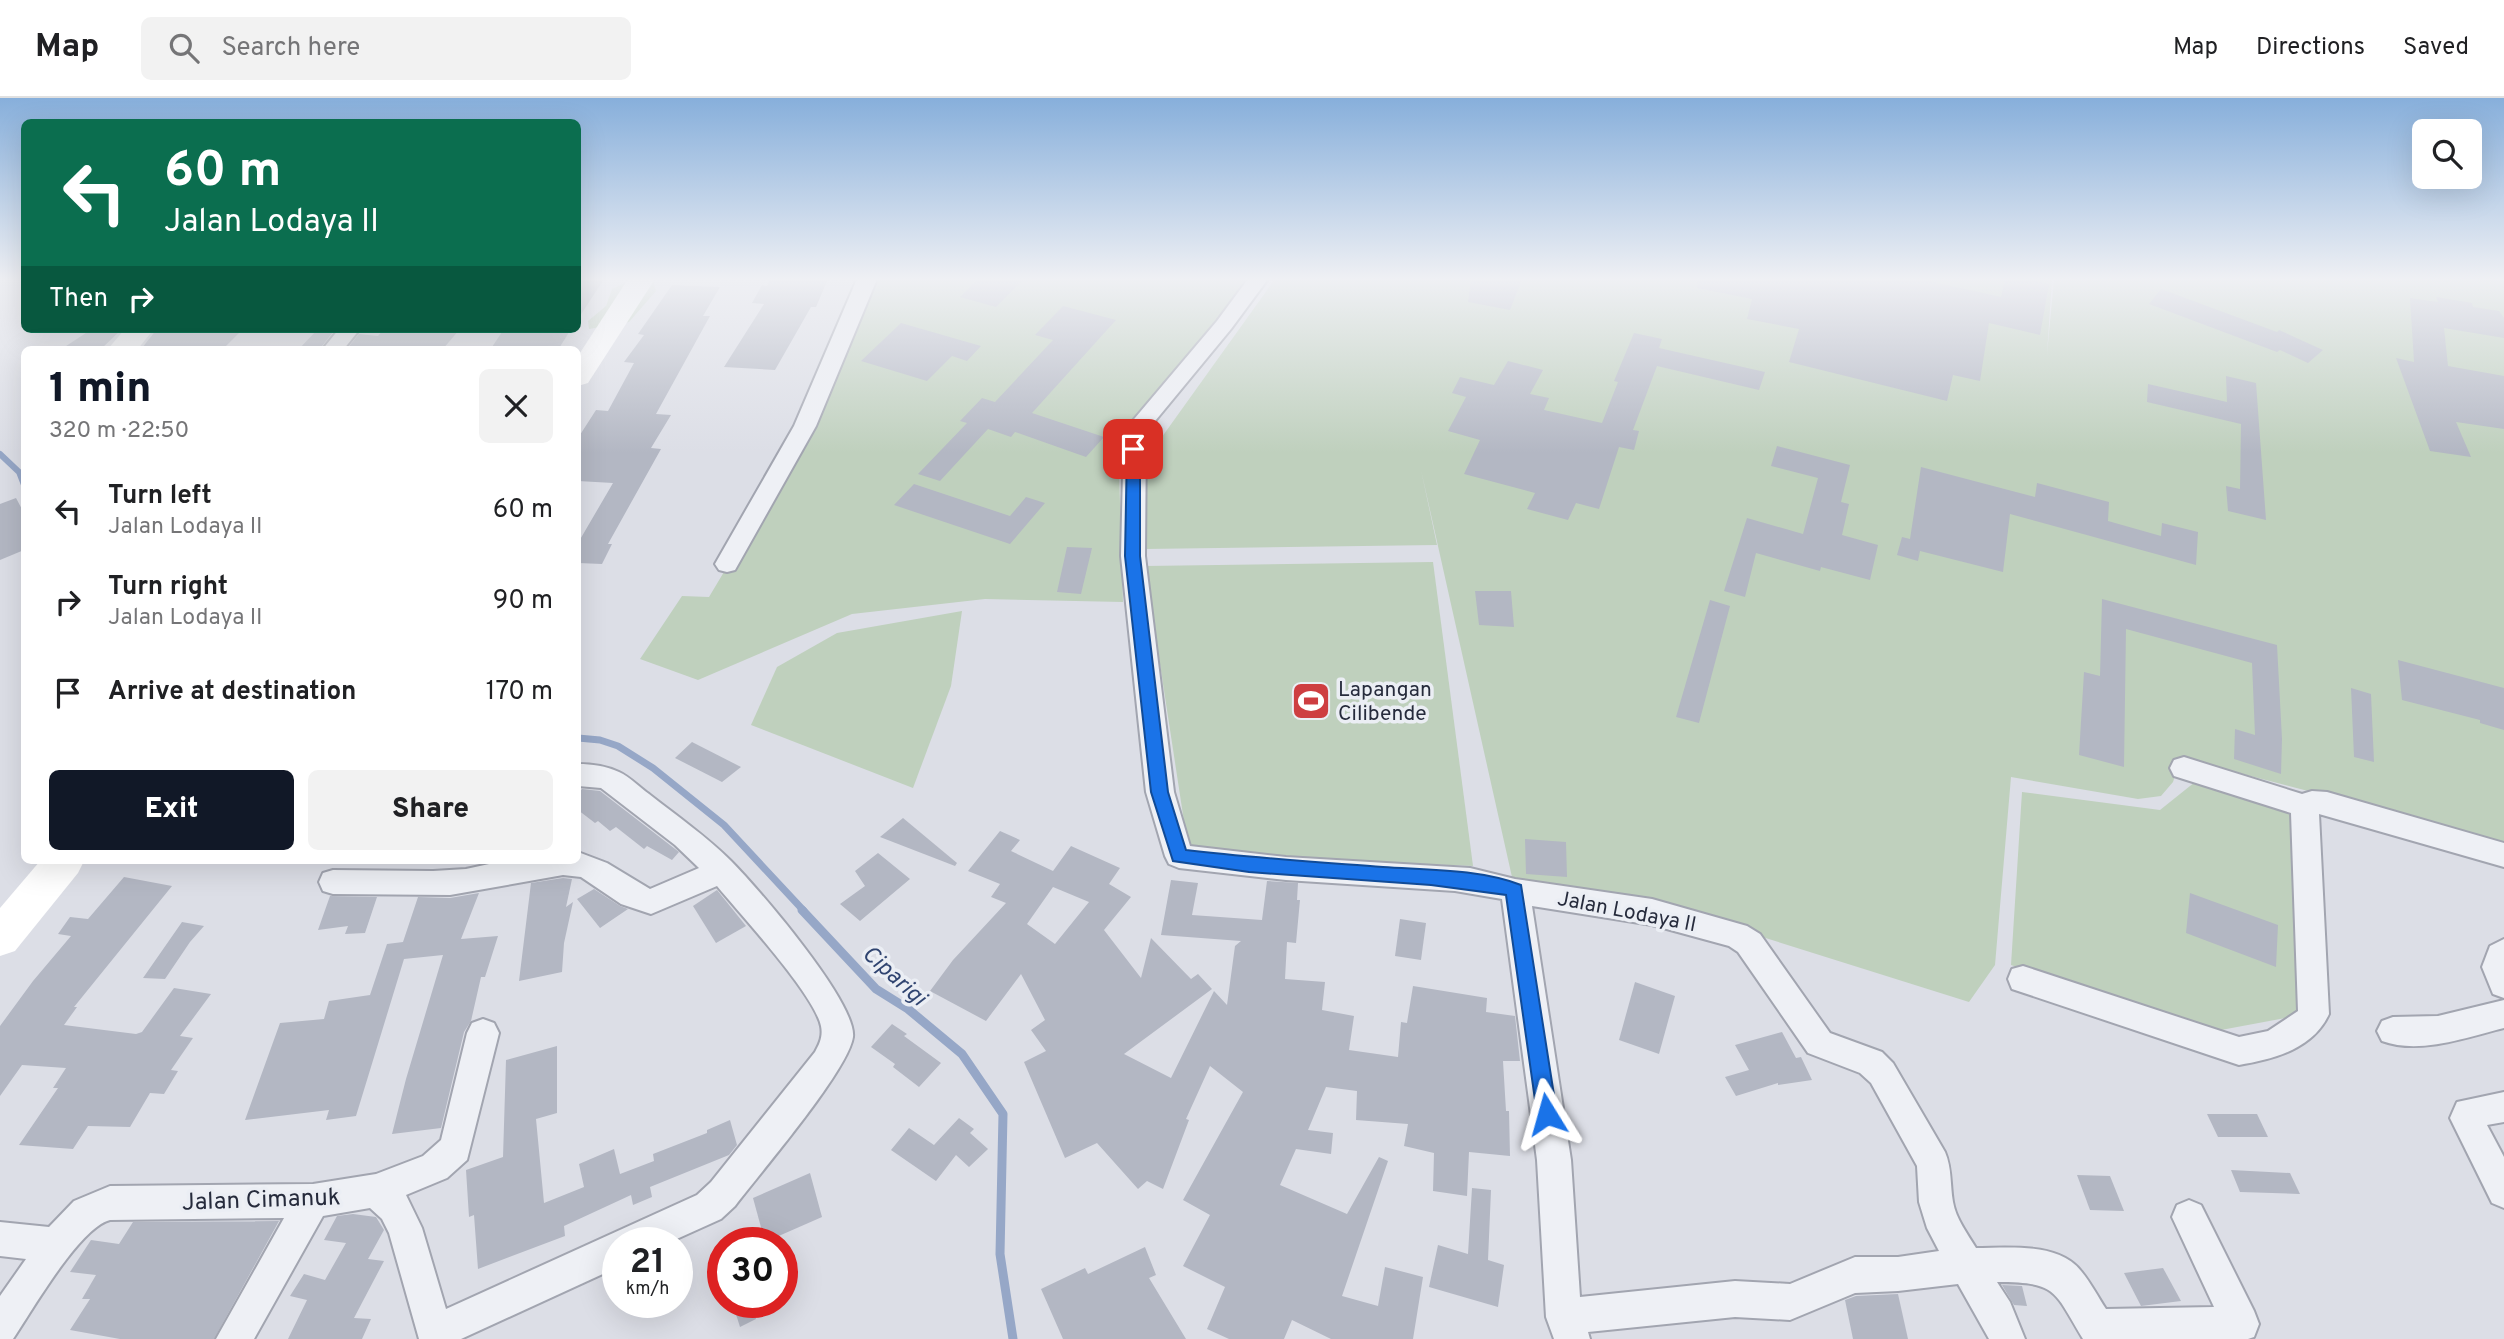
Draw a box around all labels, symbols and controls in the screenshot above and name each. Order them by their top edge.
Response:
search box [141,17,631,80]
text: Map [35,27,99,69]
icon: search [165,29,203,67]
text: Search here [221,32,360,65]
text: Map [2173,33,2218,63]
text: Directions [2256,33,2365,63]
text: Saved [2403,33,2469,63]
map controls [2412,119,2482,189]
button: search [2412,119,2482,189]
text: 60 m [164,142,282,204]
icon: left [49,147,140,238]
text: Jalan Lodaya II [164,203,379,243]
icon: right [122,280,160,318]
text: Then [49,283,108,316]
text: 1 min [49,364,152,417]
button: close [479,369,553,443]
text: 320 m · 22:50 [49,417,189,446]
pin [1103,419,1163,479]
icon: arrive [1114,430,1152,468]
text: Turn left [108,480,212,513]
icon: left [49,492,87,530]
text: 60 m [493,494,553,527]
text: Jalan Lodaya II [108,513,263,542]
text: Turn right [108,571,228,604]
icon: right [49,583,87,621]
text: 90 m [493,585,553,618]
text: Jalan Lodaya II [108,604,263,633]
icon: arrive [49,674,87,712]
text: Arrive at destination [108,676,356,709]
text: 170 m [486,676,553,709]
place label: Lapangan Cilibende [1338,677,1432,728]
sports icon: Lapangan Cilibende [1290,680,1332,722]
button: Exit [49,770,294,850]
button: Share [308,770,553,850]
street label: Jalan Lodaya II [1555,886,1699,939]
water label: Ciparigi [855,940,933,1014]
position arrow [1510,1077,1584,1151]
street label: Jalan Cimanuk [181,1183,341,1219]
speed limit sign: 30 [707,1227,798,1318]
text: 21 [630,1241,665,1285]
text: km/h [626,1278,669,1301]

